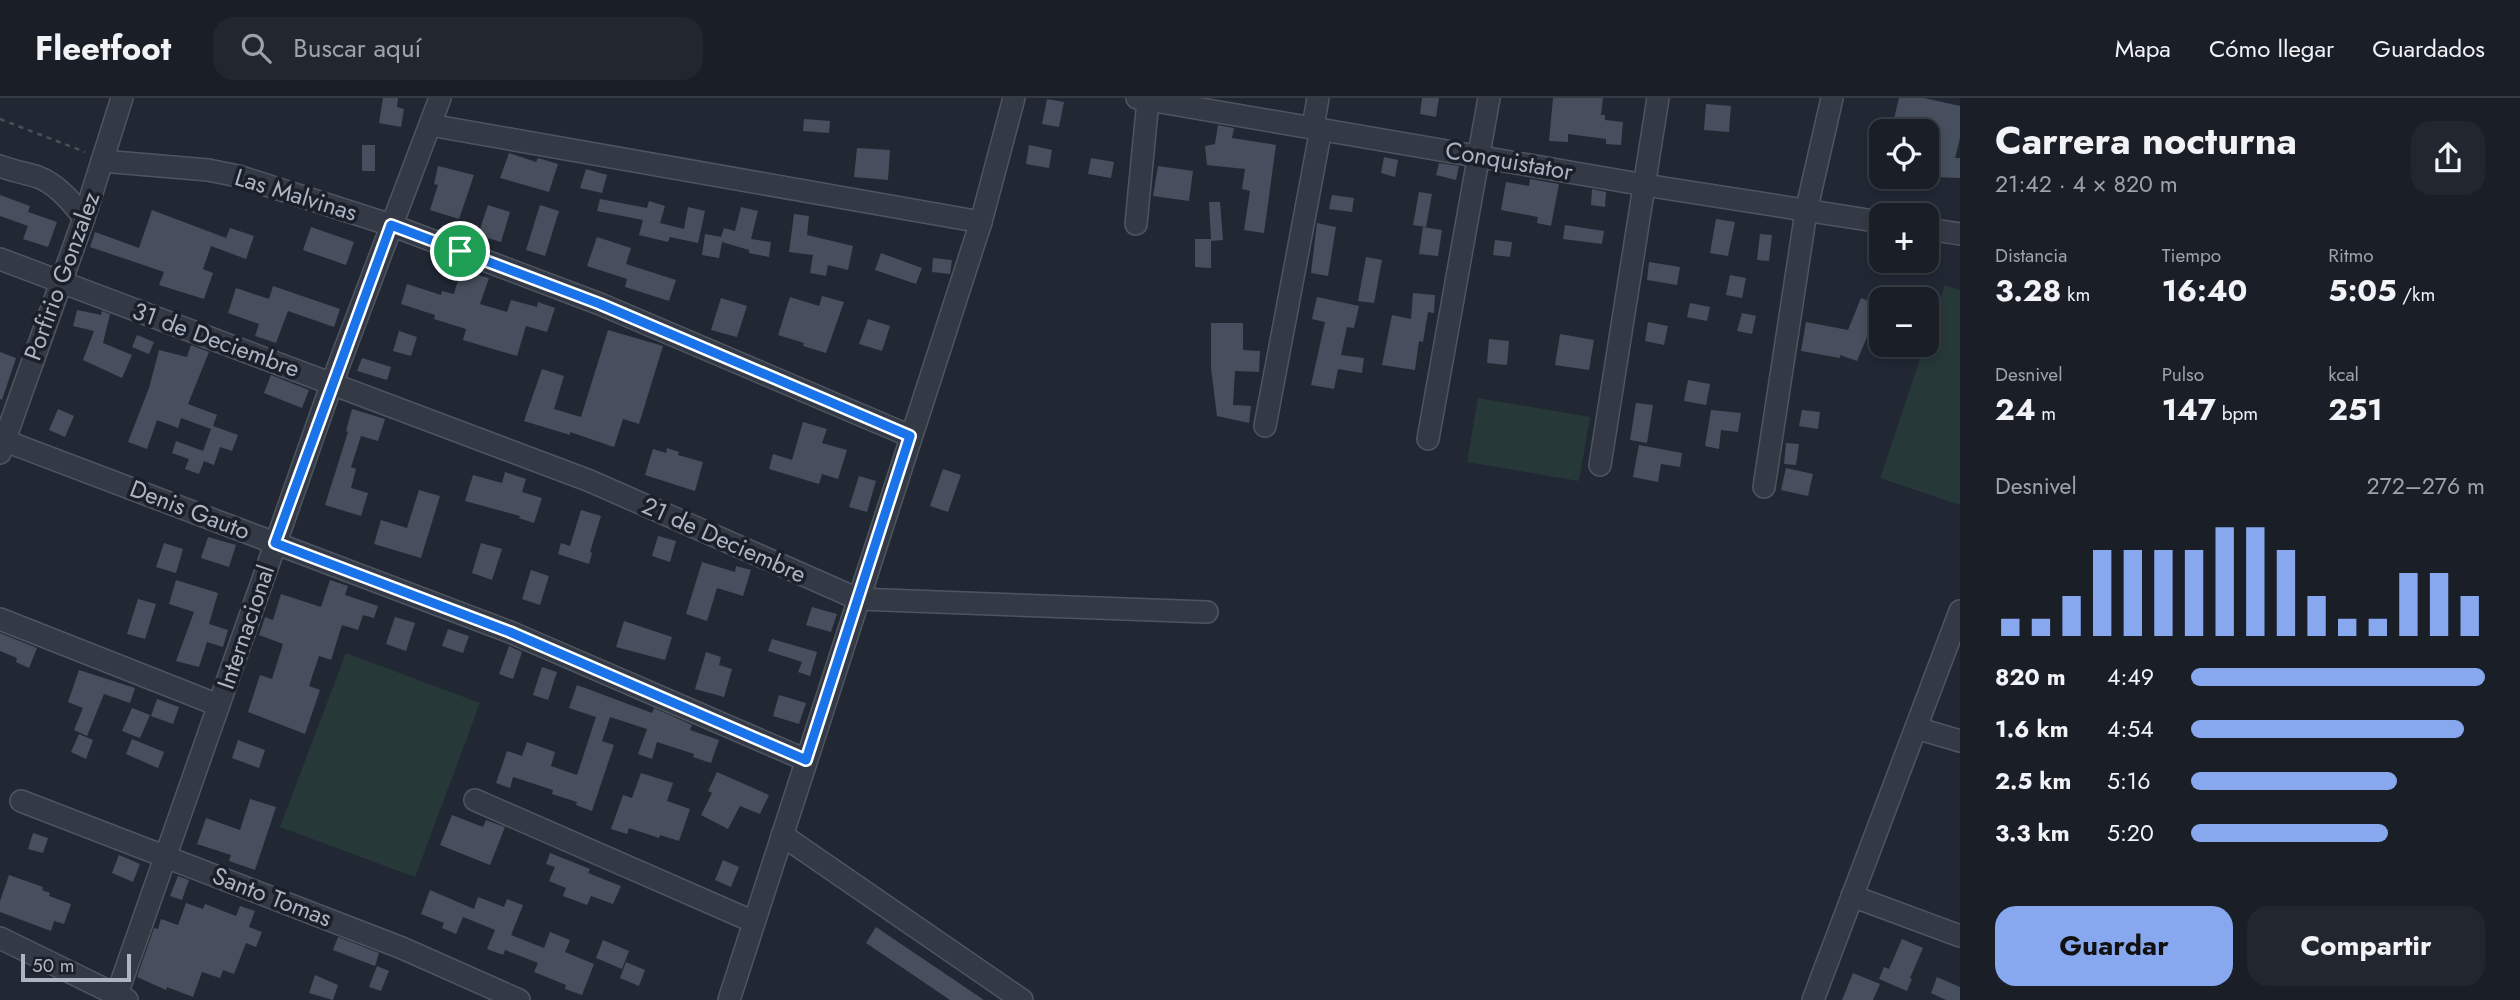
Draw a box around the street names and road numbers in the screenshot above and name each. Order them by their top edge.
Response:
street label: Conquistator [1443,132,1576,189]
street label: Las Malvinas [231,159,362,230]
street label: Porfirio Gonzalez [15,187,108,365]
street label: 31 de Deciembre [128,293,305,386]
street label: Denis Gauto [125,471,255,548]
street label: 21 de Deciembre [637,488,812,591]
street label: Internacional [208,560,283,694]
street label: Santo Tomas [207,858,337,935]

